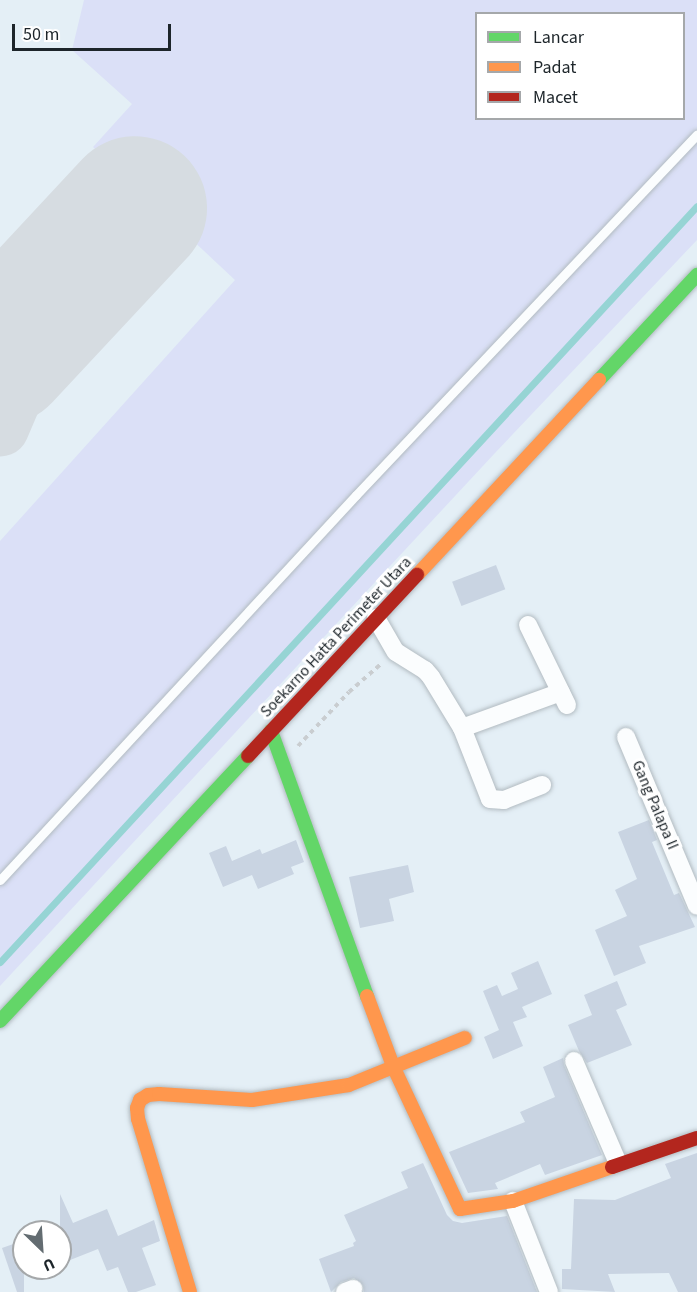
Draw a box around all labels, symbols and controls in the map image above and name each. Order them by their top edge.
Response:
scale bar [15,12,174,50]
legend [475,12,685,120]
text: 50 m [23,22,59,47]
text: Lancar [533,25,584,50]
text: Padat [533,55,576,80]
text: Macet [533,85,578,110]
street label: Soekarno Hatta Perimeter Utara [256,553,416,721]
street label: Gang Palapa II [628,758,682,852]
north arrow [12,1220,72,1280]
text: U [39,1252,58,1277]

